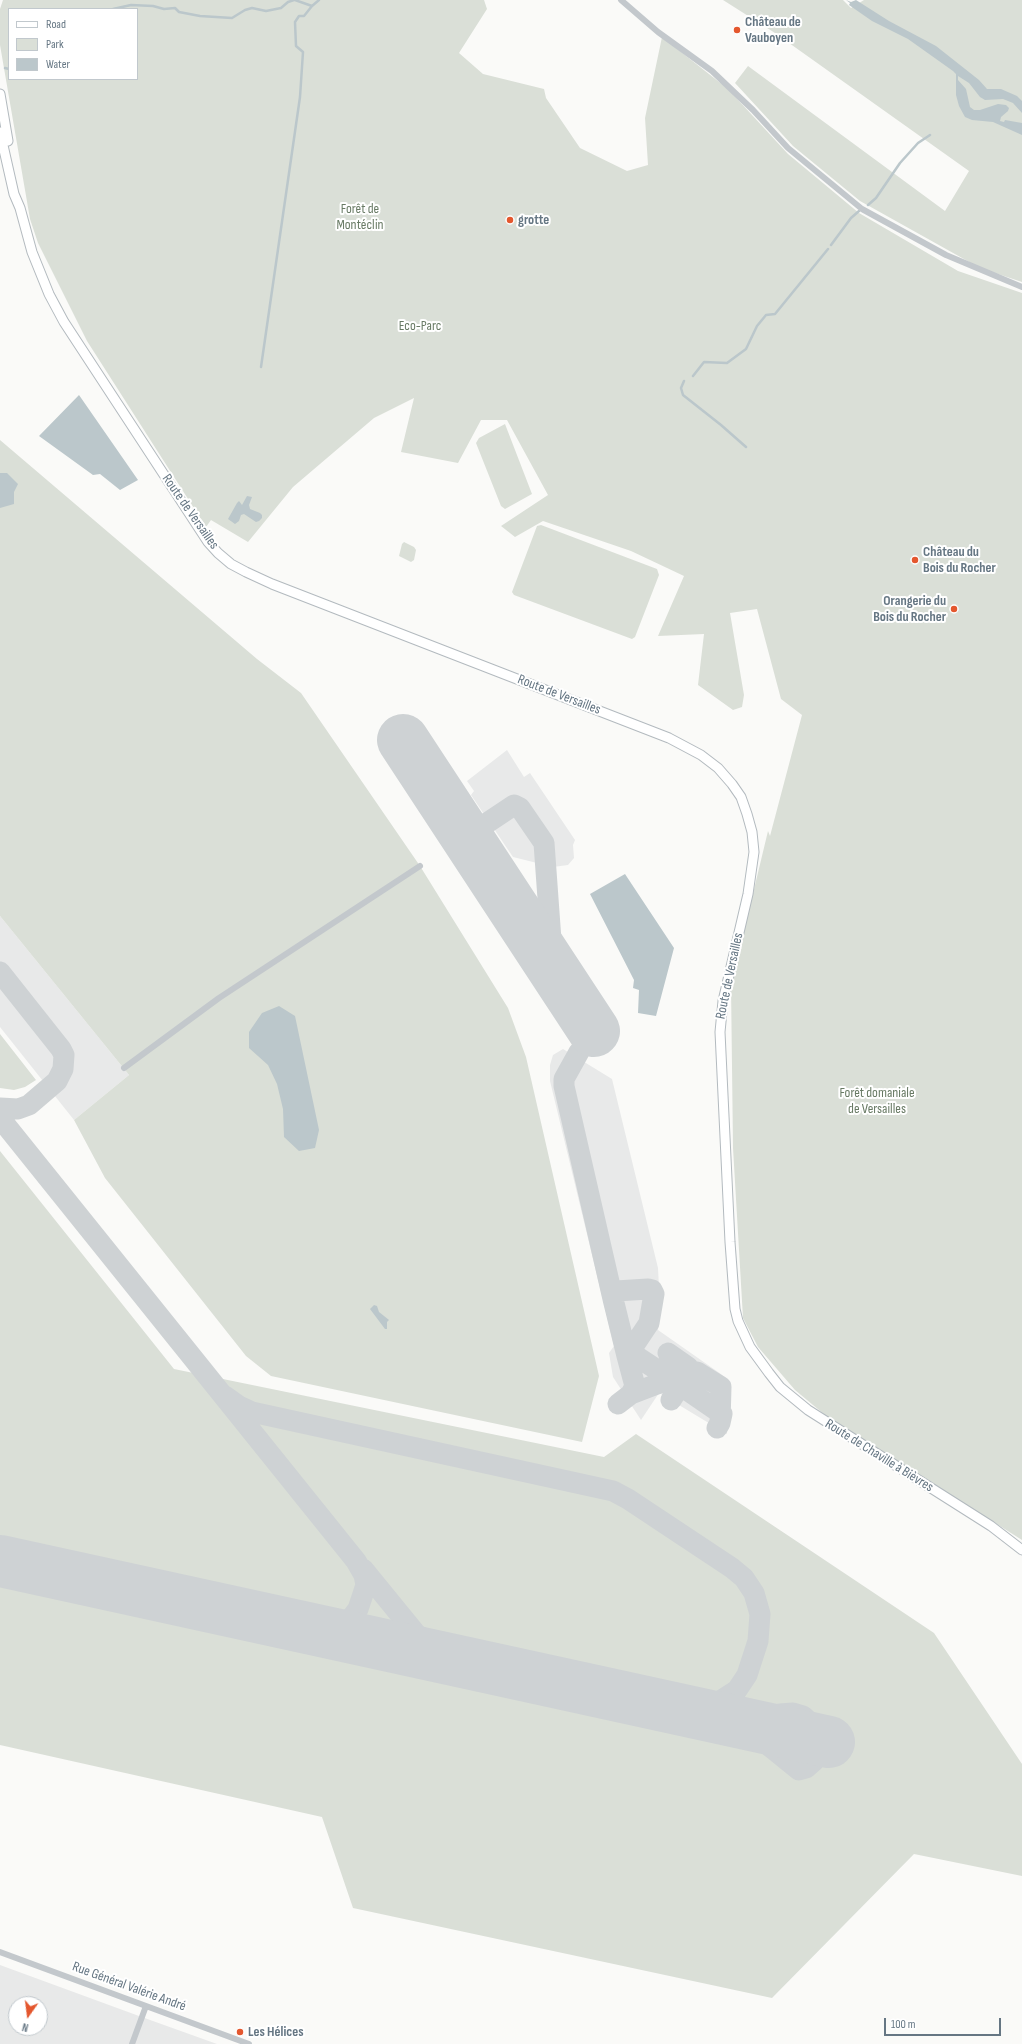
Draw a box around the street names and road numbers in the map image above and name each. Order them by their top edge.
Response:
street label: Route de Versailles [158,471,222,553]
street label: Route de Versailles [515,671,603,719]
street label: Route de Versailles [713,931,747,1021]
street label: Route de Chaville à Bièvres [822,1416,936,1496]
street label: Rue Général Valérie André [70,1959,188,2015]

